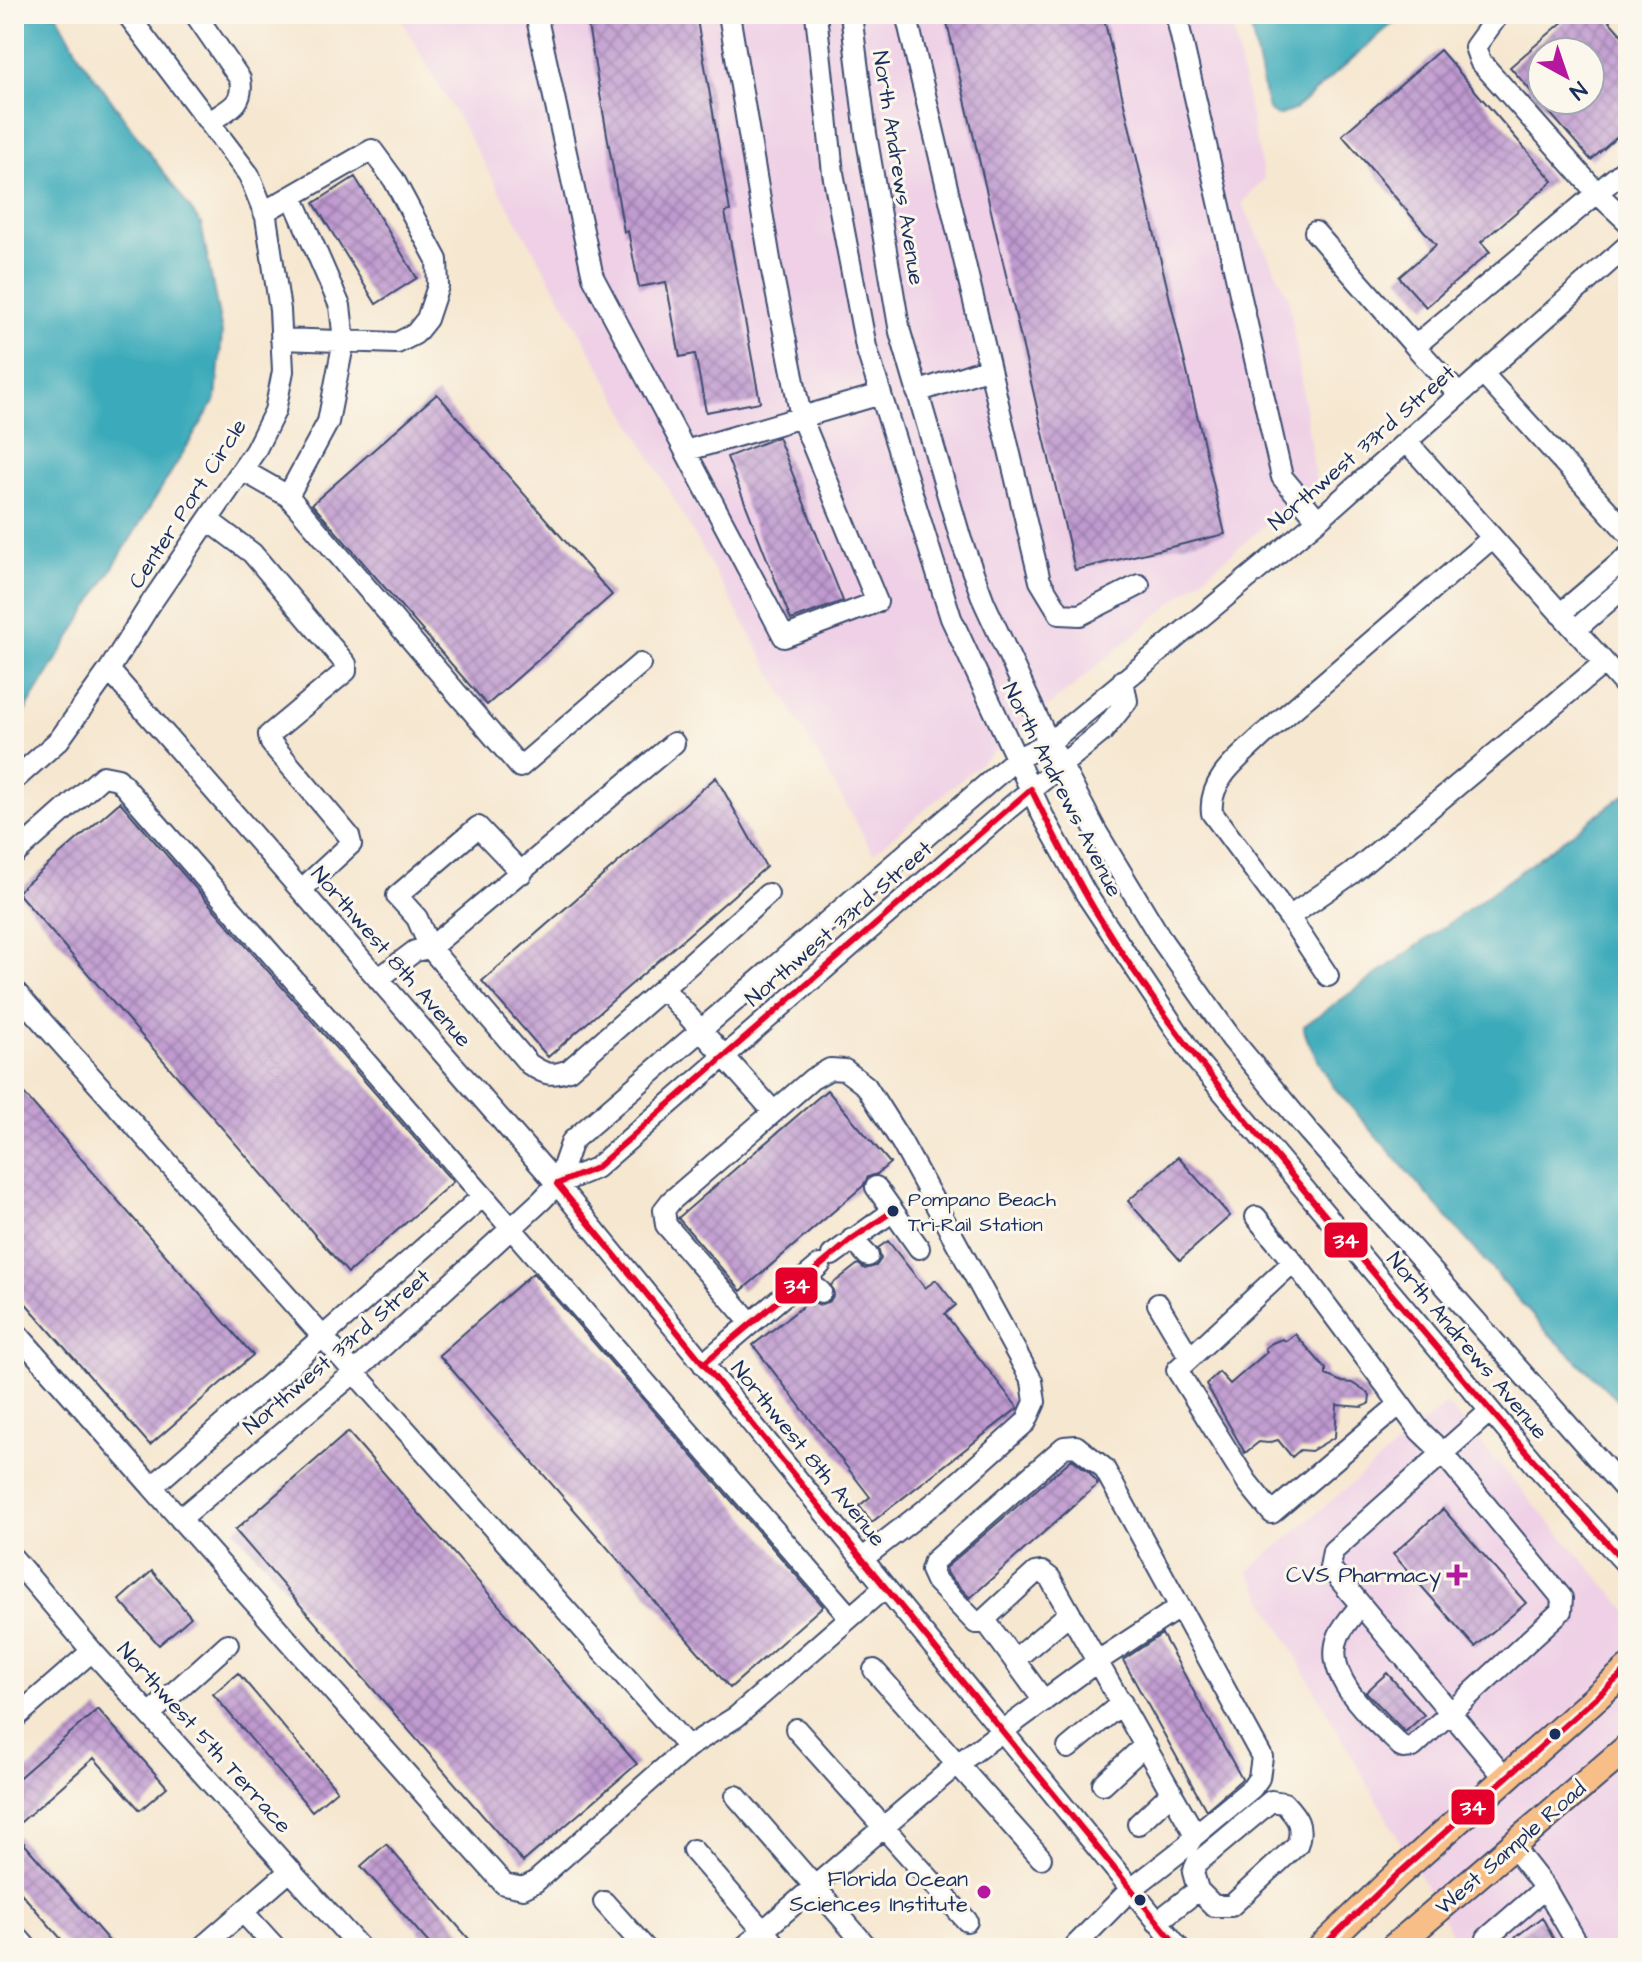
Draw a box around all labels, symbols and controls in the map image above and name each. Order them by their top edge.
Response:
north arrow [1526,36,1606,116]
street label: North Andrews Avenue [864,49,932,287]
text: N [1562,74,1593,107]
street label: Northwest 33rd Street [1262,358,1462,538]
street label: Center Port Circle [121,413,255,595]
street label: North Andrews Avenue [995,678,1130,902]
street label: Northwest 33rd Street [739,834,939,1014]
street label: Northwest 8th Avenue [304,860,478,1054]
place label: Pompano Beach Tri-Rail Station [908,1186,1056,1239]
marker: Pompano Beach Tri-Rail Station [885,1203,901,1219]
line badge: 34 [1323,1221,1369,1259]
text: 34 [1332,1226,1360,1257]
street label: North Andrews Avenue [1379,1245,1555,1447]
street label: Northwest 33rd Street [237,1262,437,1442]
line badge: 34 [774,1266,819,1305]
text: 34 [783,1271,811,1302]
street label: Northwest 8th Avenue [723,1355,893,1554]
place label: CVS Pharmacy [1286,1560,1441,1592]
marker: CVS Pharmacy [1448,1566,1466,1584]
street label: Northwest 5th Terrace [110,1636,298,1840]
unlabelled marker [1547,1726,1563,1742]
street label: West Sample Road [1429,1774,1593,1922]
line badge: 34 [1450,1788,1496,1826]
text: 34 [1459,1793,1487,1824]
place label: Florida Ocean Sciences Institute [790,1864,968,1920]
marker: Florida Ocean Sciences Institute [975,1883,993,1901]
unlabelled marker [1132,1892,1148,1908]

